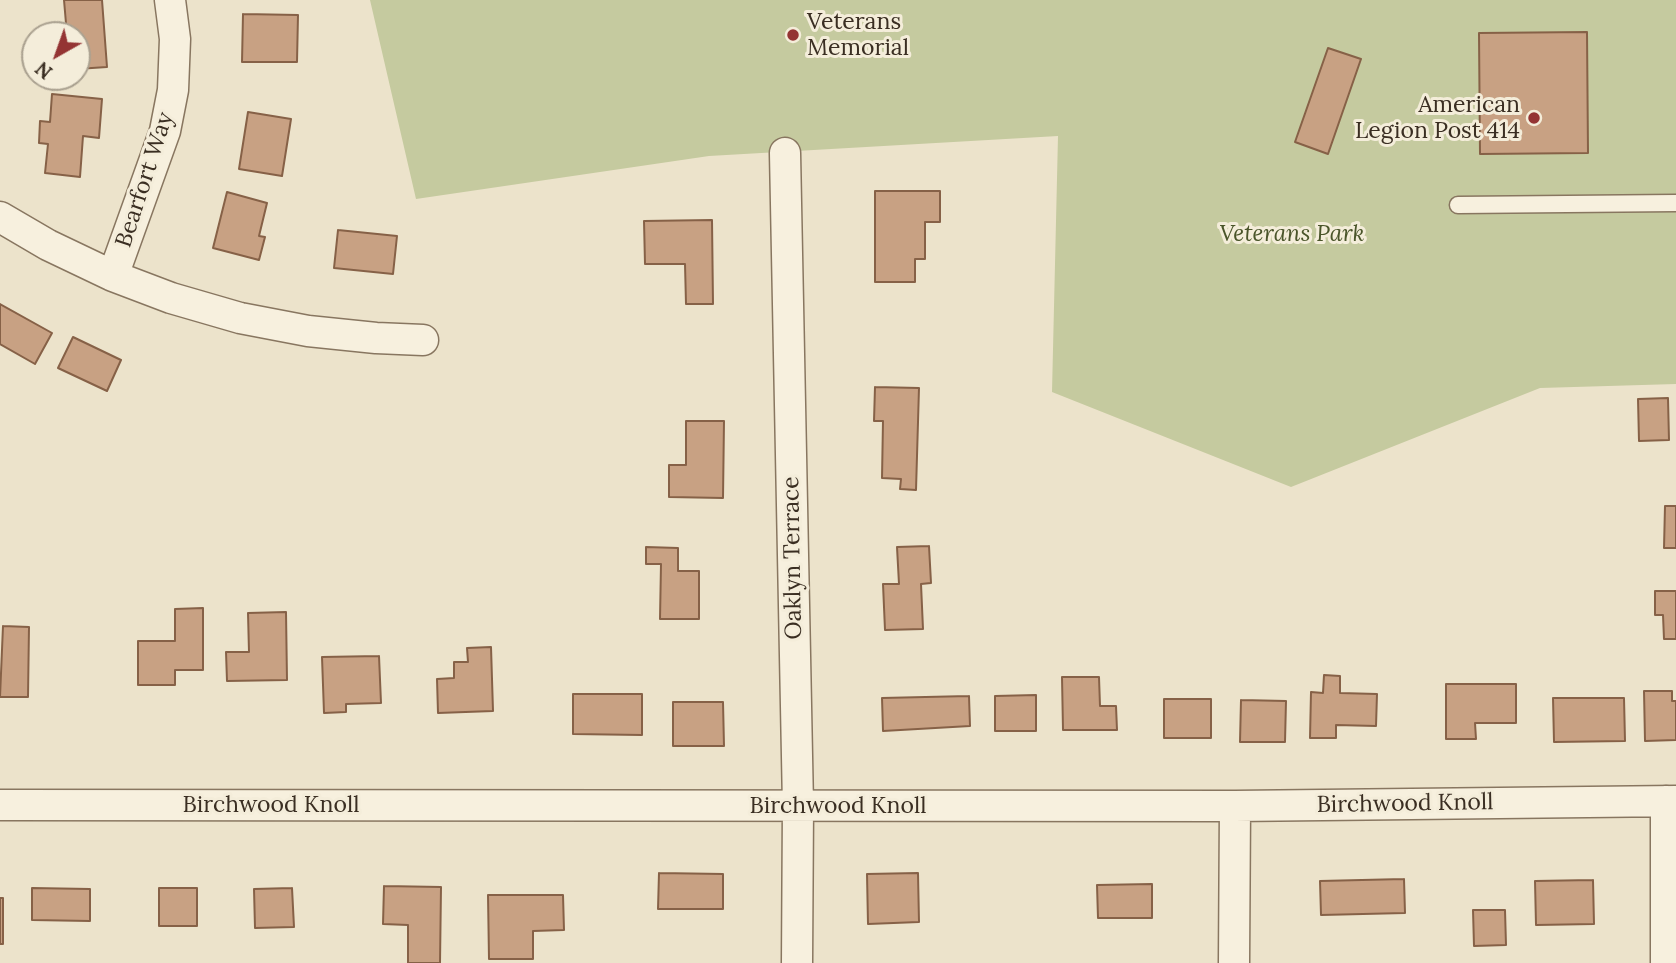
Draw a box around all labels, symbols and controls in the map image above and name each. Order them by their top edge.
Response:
place label: Veterans Memorial [807,8,909,62]
north arrow [21,21,91,91]
marker: Veterans Memorial [785,27,801,43]
text: N [30,57,57,84]
place label: American Legion Post 414 [1355,91,1520,145]
street label: Bearfort Way [110,109,180,251]
marker: American Legion Post 414 [1526,110,1542,126]
park label: Veterans Park [1219,220,1365,248]
street label: Oaklyn Terrace [778,476,808,640]
street label: Birchwood Knoll [1316,789,1494,819]
street label: Birchwood Knoll [183,791,359,819]
street label: Birchwood Knoll [750,792,926,820]

